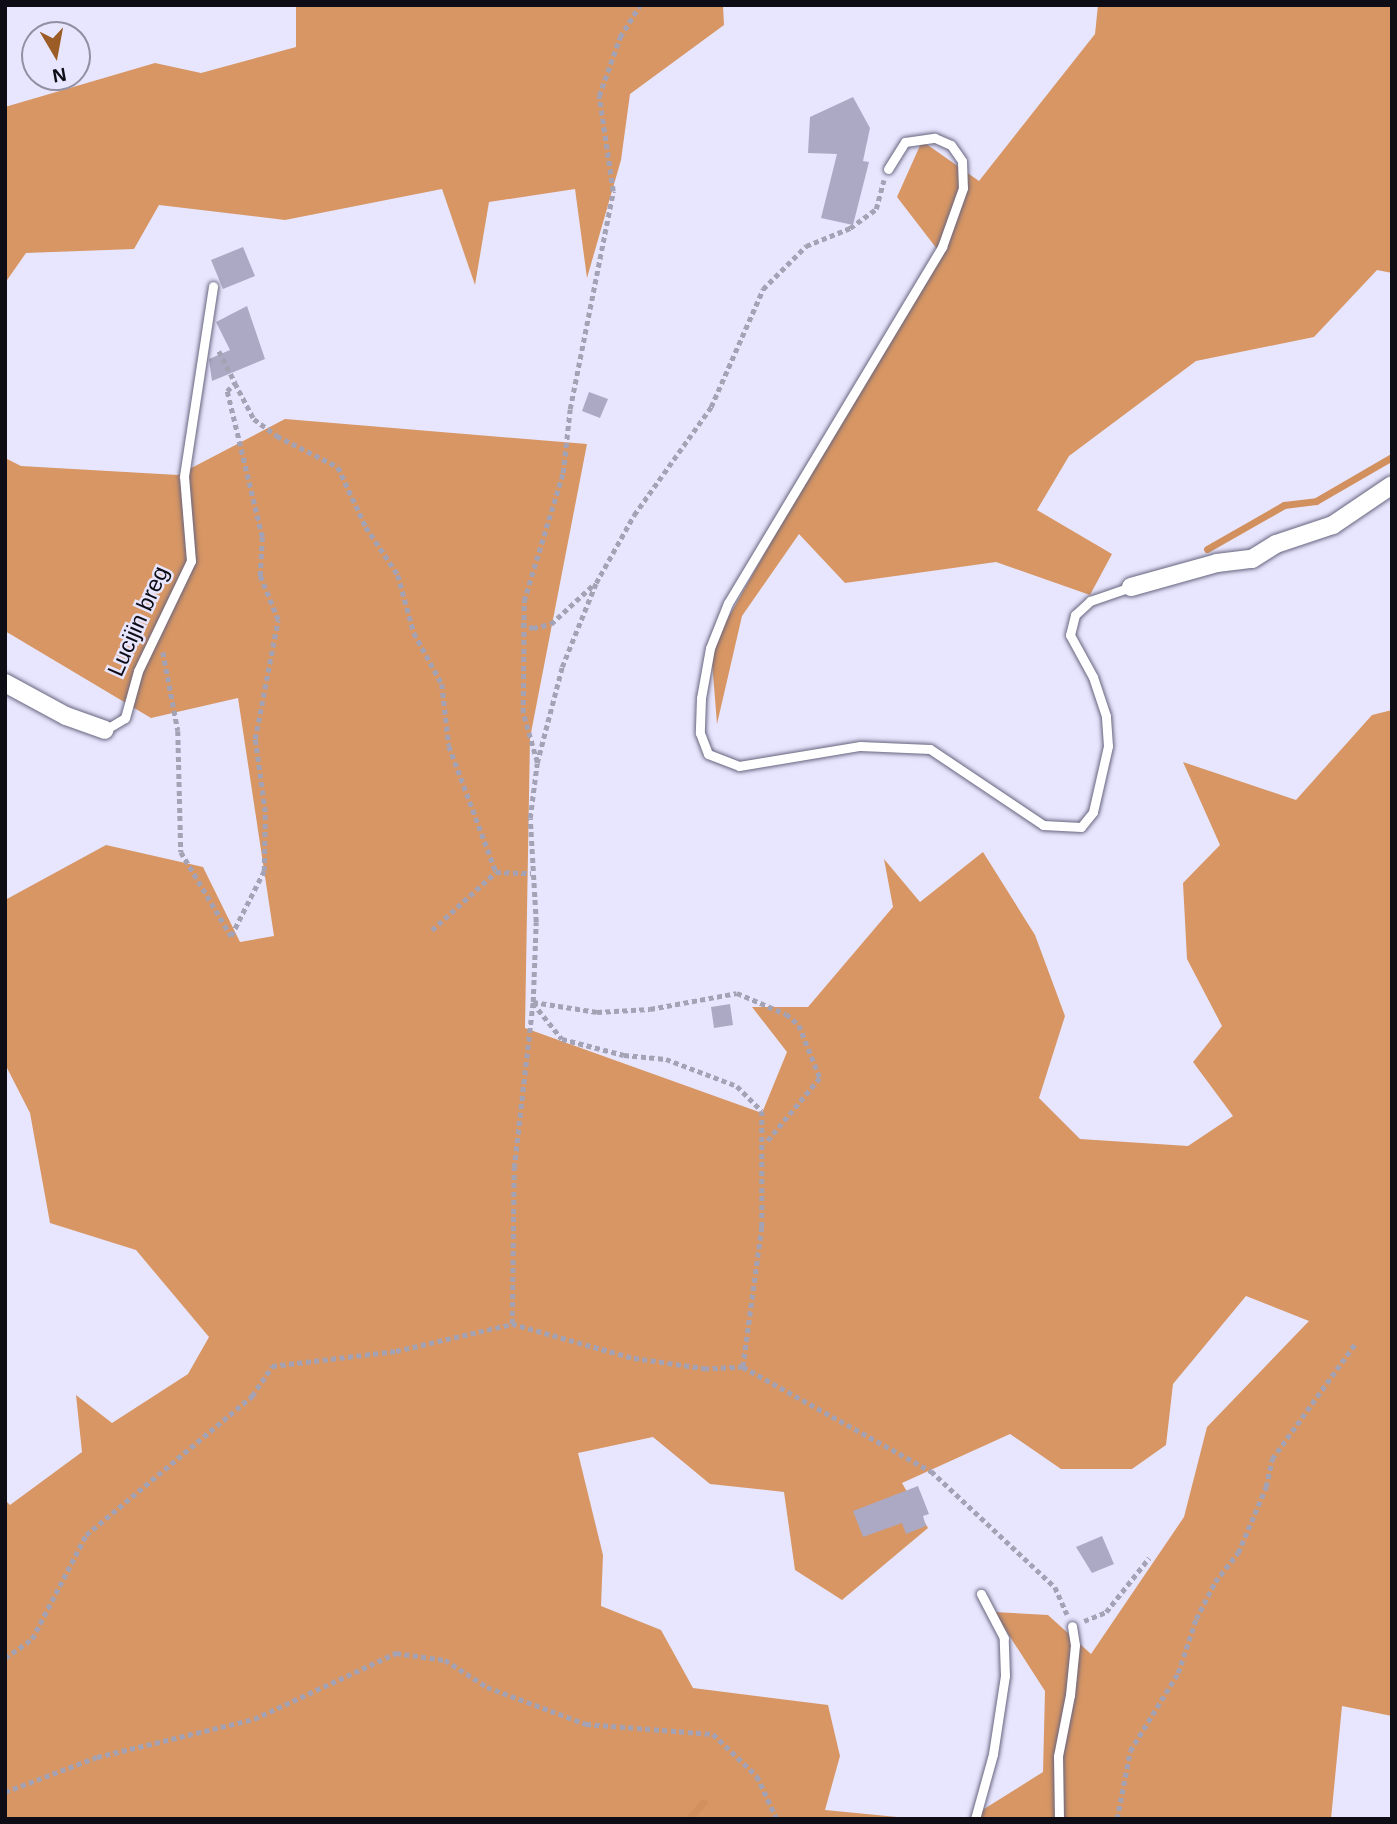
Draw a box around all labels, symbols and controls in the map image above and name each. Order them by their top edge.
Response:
north arrow [21,21,91,91]
text: N [51,64,68,87]
street label: Lucijin breg [101,562,175,680]

